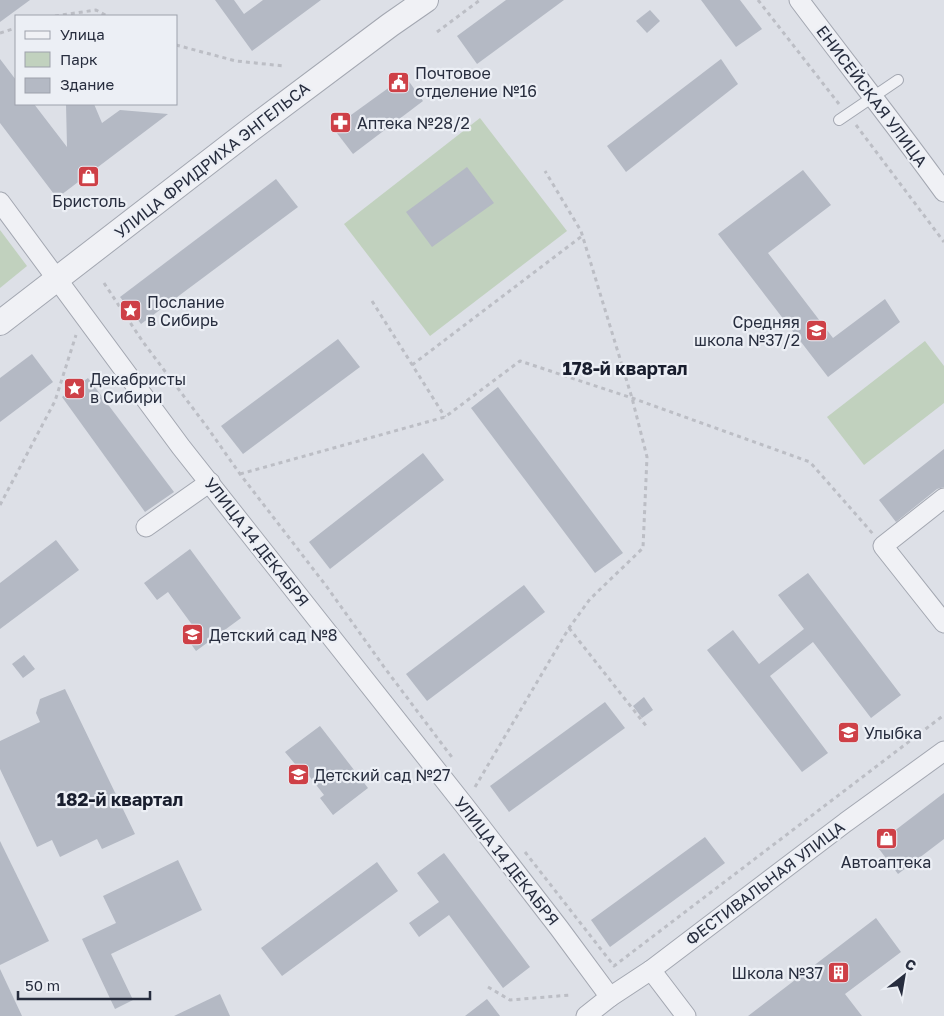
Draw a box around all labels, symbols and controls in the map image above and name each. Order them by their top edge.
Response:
legend [15,15,178,105]
street label: ЕНИСЕЙСКАЯ УЛИЦА [812,21,932,171]
text: Улица [60,25,105,43]
text: Парк [60,50,98,68]
place label: Почтовое отделение №16 [415,63,537,101]
public building icon: Почтовое отделение №16 [387,70,411,94]
text: Здание [60,75,114,93]
street label: УЛИЦА ФРИДРИХА ЭНГЕЛЬСА [110,77,314,242]
pharmacy icon: Аптека №28/2 [329,111,353,135]
place label: Аптека №28/2 [357,113,470,133]
shop icon: Бристоль [77,165,101,189]
place label: Бристоль [52,191,126,211]
place label: Послание в Сибирь [147,292,225,330]
place icon: Послание в Сибирь [119,299,143,323]
place label: Средняя школа №37/2 [694,312,800,350]
school or university icon: Средняя школа №37/2 [804,319,828,343]
district label: 178-й квартал [562,357,688,379]
place label: Декабристы в Сибири [90,369,186,407]
place icon: Декабристы в Сибири [62,376,86,400]
street label: УЛИЦА 14 ДЕКАБРЯ [200,474,314,610]
school or university icon: Детский сад №8 [181,623,205,647]
place label: Детский сад №8 [209,625,337,645]
school or university icon: Улыбка [836,721,860,745]
place label: Улыбка [864,723,922,743]
school or university icon: Детский сад №27 [286,763,310,787]
place label: Детский сад №27 [314,765,450,785]
district label: 182-й квартал [57,788,183,810]
street label: УЛИЦА 14 ДЕКАБРЯ [450,793,564,929]
street label: ФЕСТИВАЛЬНАЯ УЛИЦА [681,816,849,949]
shop icon: Автоаптека [874,826,898,850]
place label: Автоаптека [841,852,931,872]
north arrow [879,951,929,1001]
text: С [902,955,920,974]
building icon: Школа №37 [827,961,851,985]
place label: Школа №37 [731,963,823,983]
scale bar [18,968,150,1000]
text: 50 m [25,976,60,994]

